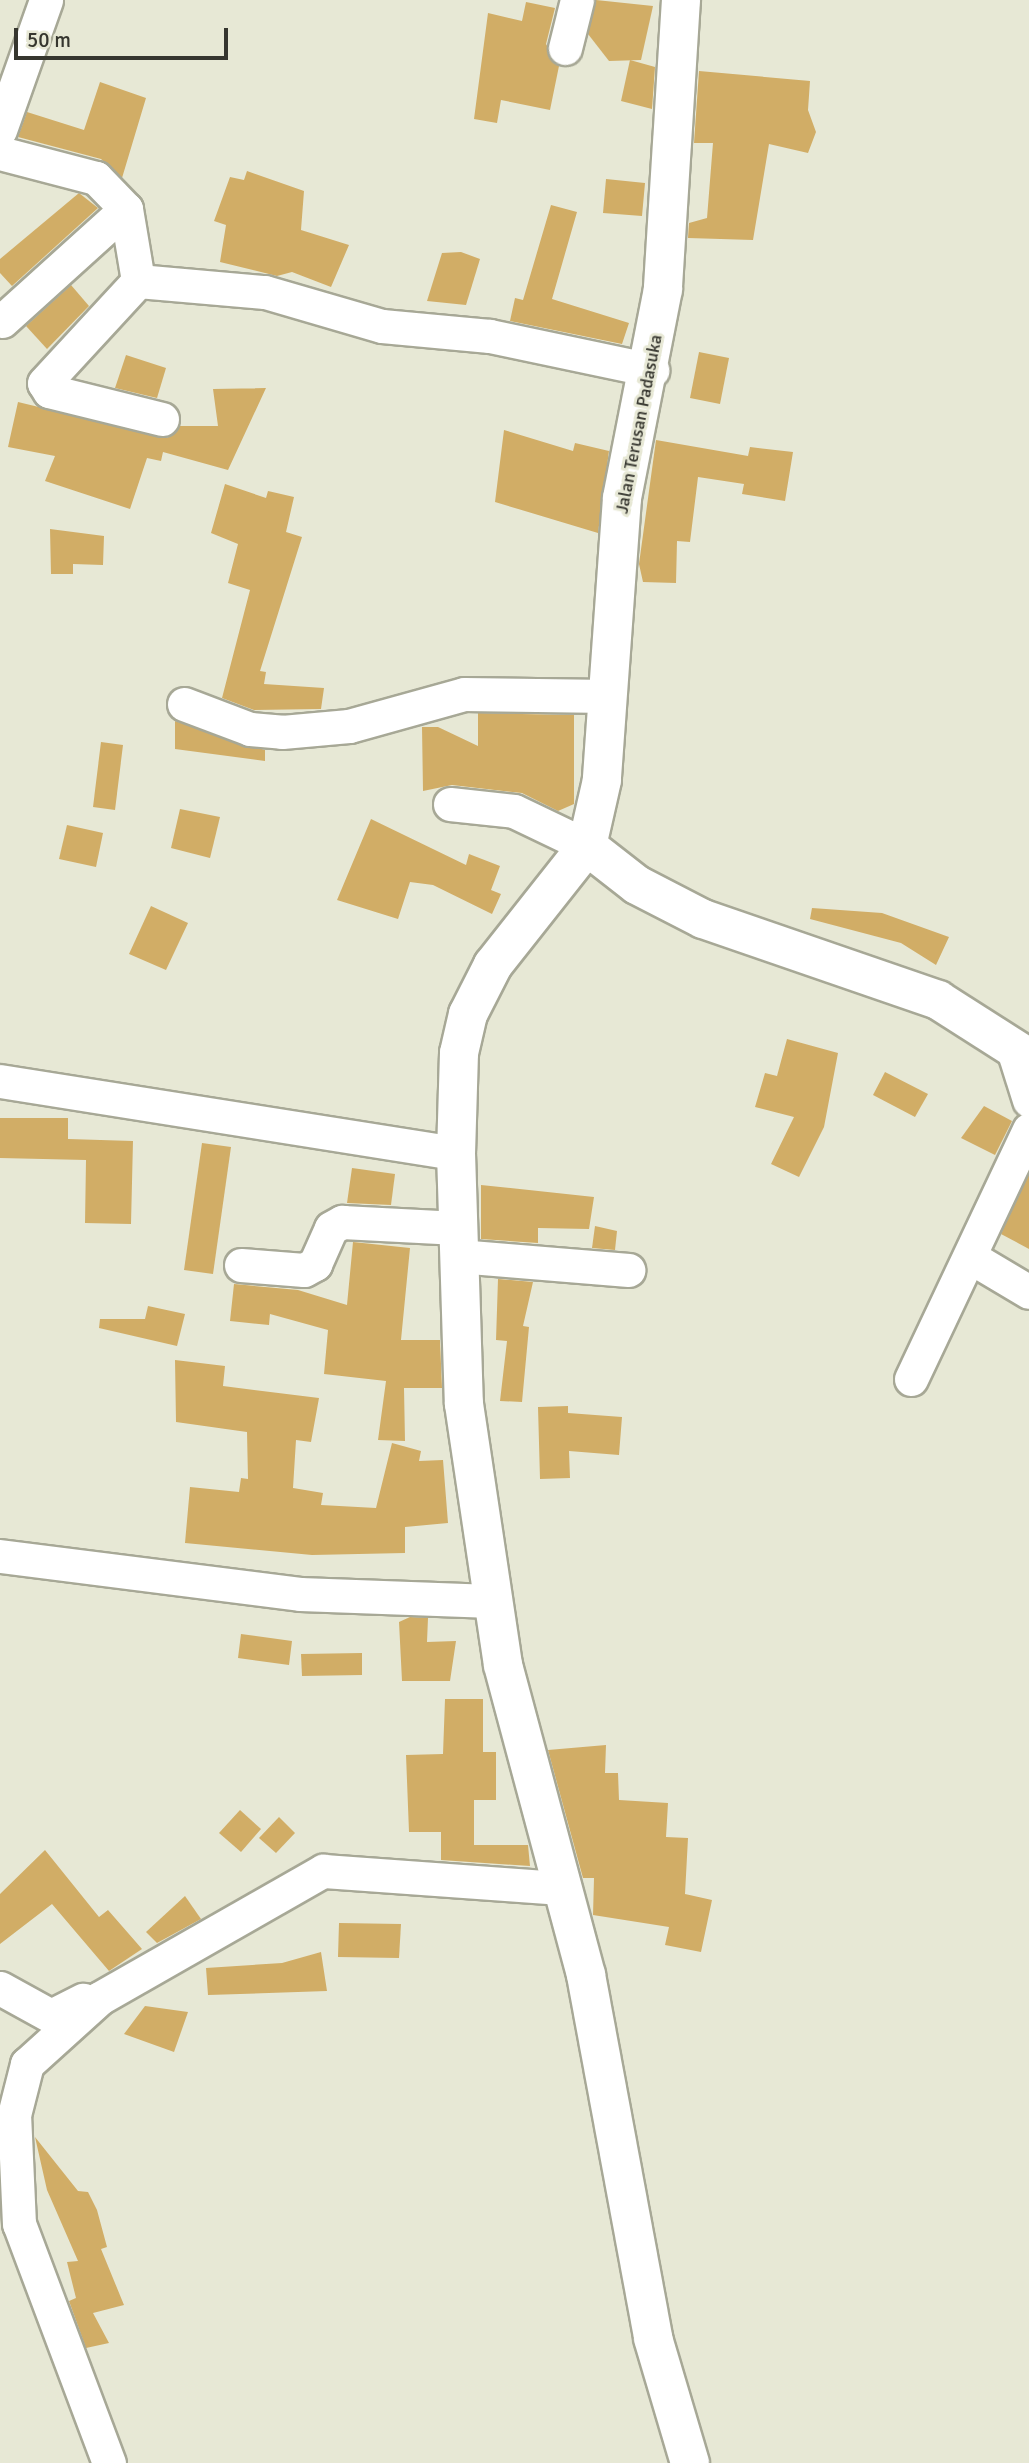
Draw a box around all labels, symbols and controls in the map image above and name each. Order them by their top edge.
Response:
scale bar [18,14,231,58]
text: 50 m [27,27,71,53]
street label: Jalan Terusan Padasuka [611,333,667,515]

